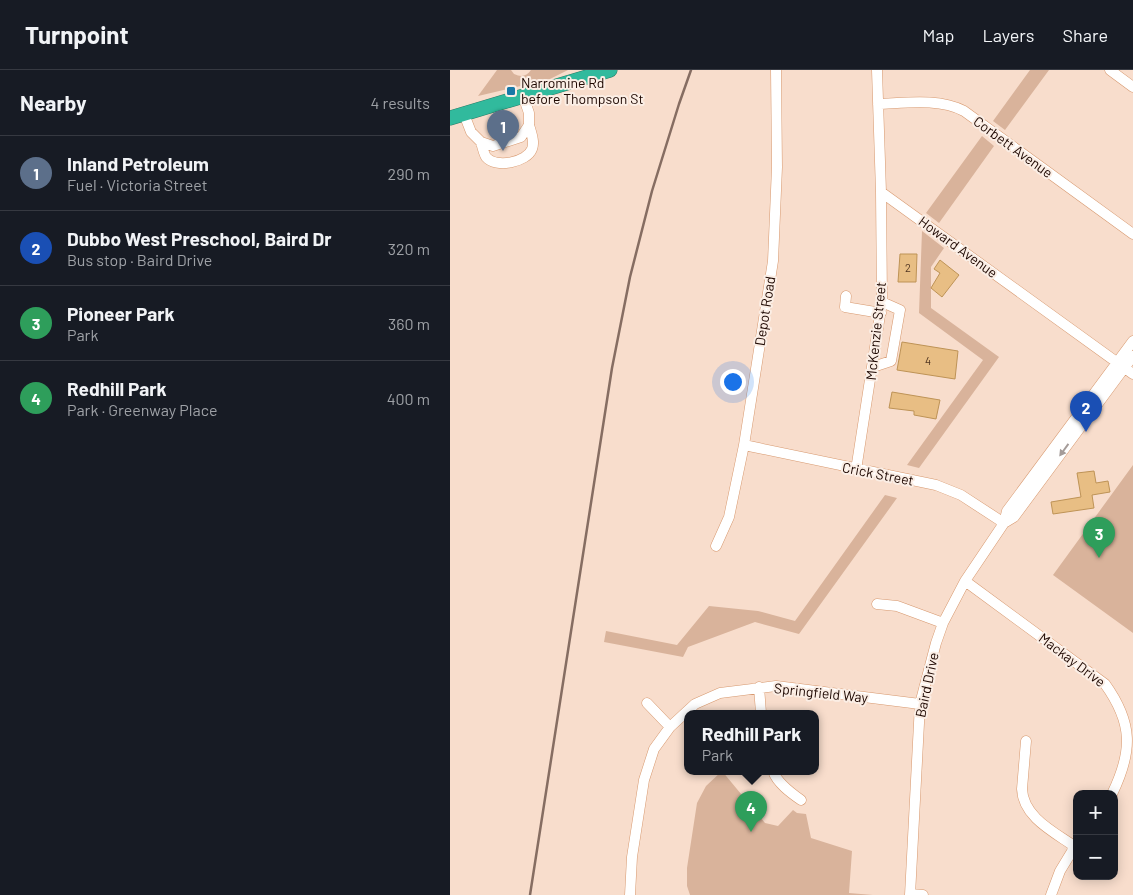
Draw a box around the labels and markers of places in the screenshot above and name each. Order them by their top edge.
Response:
place label: Narromine Rd before Thompson St [521,74,644,107]
marker: Narromine Rd before Thompson St [505,85,517,97]
pin: 1 [487,110,519,151]
pin: 2 [1070,391,1102,432]
pin: 3 [1083,517,1115,558]
pin: 4 [735,791,767,832]

